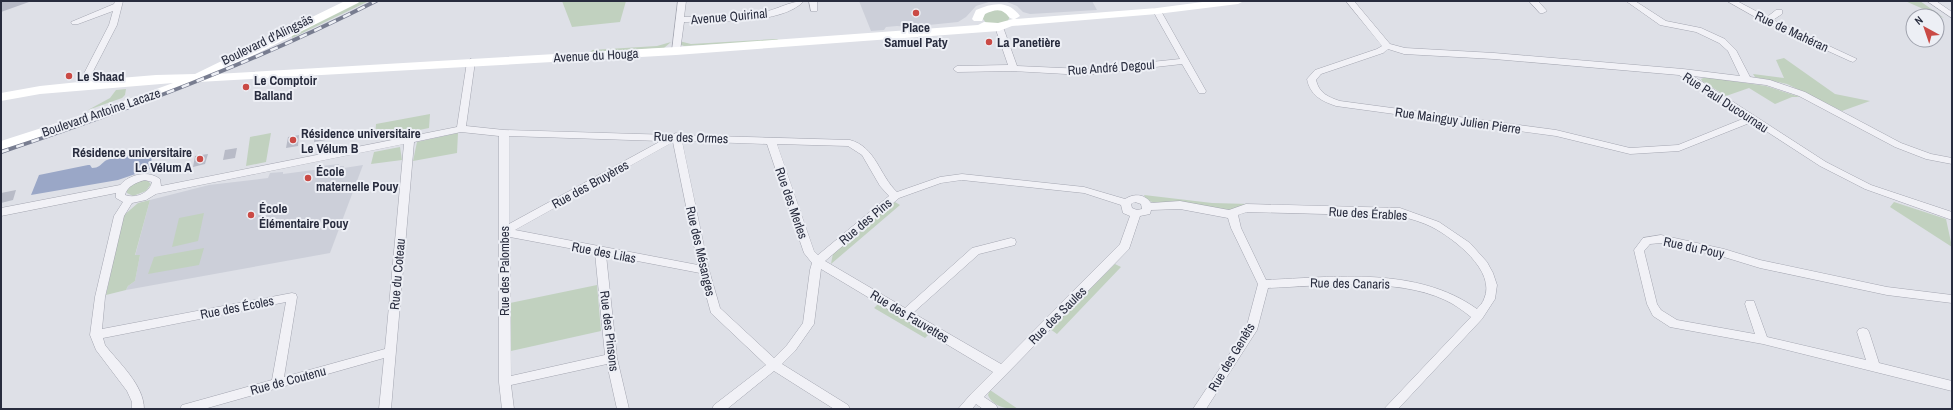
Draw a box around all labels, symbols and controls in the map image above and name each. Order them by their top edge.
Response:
street label: Avenue Quirinal [689,5,768,28]
street label: Rue de Mahéran [1752,7,1831,56]
marker: Place Samuel Paty [911,8,921,18]
north arrow [1905,8,1945,48]
street label: Boulevard d'Alingsäs [219,10,316,69]
text: N [1912,13,1926,28]
place label: Place Samuel Paty [884,19,948,51]
place label: La Panetière [997,34,1060,51]
marker: La Panetière [984,37,994,47]
street label: Avenue du Houga [552,45,639,66]
street label: Rue André Degoul [1067,56,1155,79]
place label: Le Shaad [77,68,124,85]
street label: Rue Paul Ducournau [1680,68,1772,137]
marker: Le Shaad [64,71,74,81]
place label: Le Comptoir Balland [254,72,318,104]
marker: Le Comptoir Balland [241,82,251,92]
street label: Boulevard Antoine Lacaze [40,84,163,141]
street label: Rue Mainguy Julien Pierre [1394,103,1522,138]
place label: Résidence universitaire Le Vélum B [301,125,421,157]
street label: Rue des Ormes [653,128,729,147]
marker: Résidence universitaire Le Vélum B [288,135,298,145]
place label: Résidence universitaire Le Vélum A [72,144,192,176]
marker: Résidence universitaire Le Vélum A [195,154,205,164]
street label: Rue des Bruyères [549,156,632,213]
place label: École maternelle Pouy [316,163,398,195]
street label: Rue des Merles [771,165,812,241]
marker: École maternelle Pouy [303,173,313,183]
street label: Rue des Pins [835,194,895,248]
place label: École Élémentaire Pouy [259,200,349,232]
street label: Rue des Érables [1328,203,1408,224]
street label: Rue des Mésanges [682,204,719,298]
marker: École Élémentaire Pouy [246,210,256,220]
street label: Rue des Palombes [496,226,513,316]
street label: Rue du Pouy [1662,233,1726,262]
street label: Rue du Coteau [386,238,409,311]
street label: Rue des Lilas [570,238,638,267]
street label: Rue des Canaris [1310,274,1390,293]
street label: Rue des Saules [1025,283,1090,348]
street label: Rue des Fauvettes [867,286,952,347]
street label: Rue des Pinsons [596,290,623,372]
street label: Rue des Écoles [199,292,275,323]
street label: Rue des Genêts [1204,320,1259,395]
street label: Rue de Coutenu [248,362,328,399]

